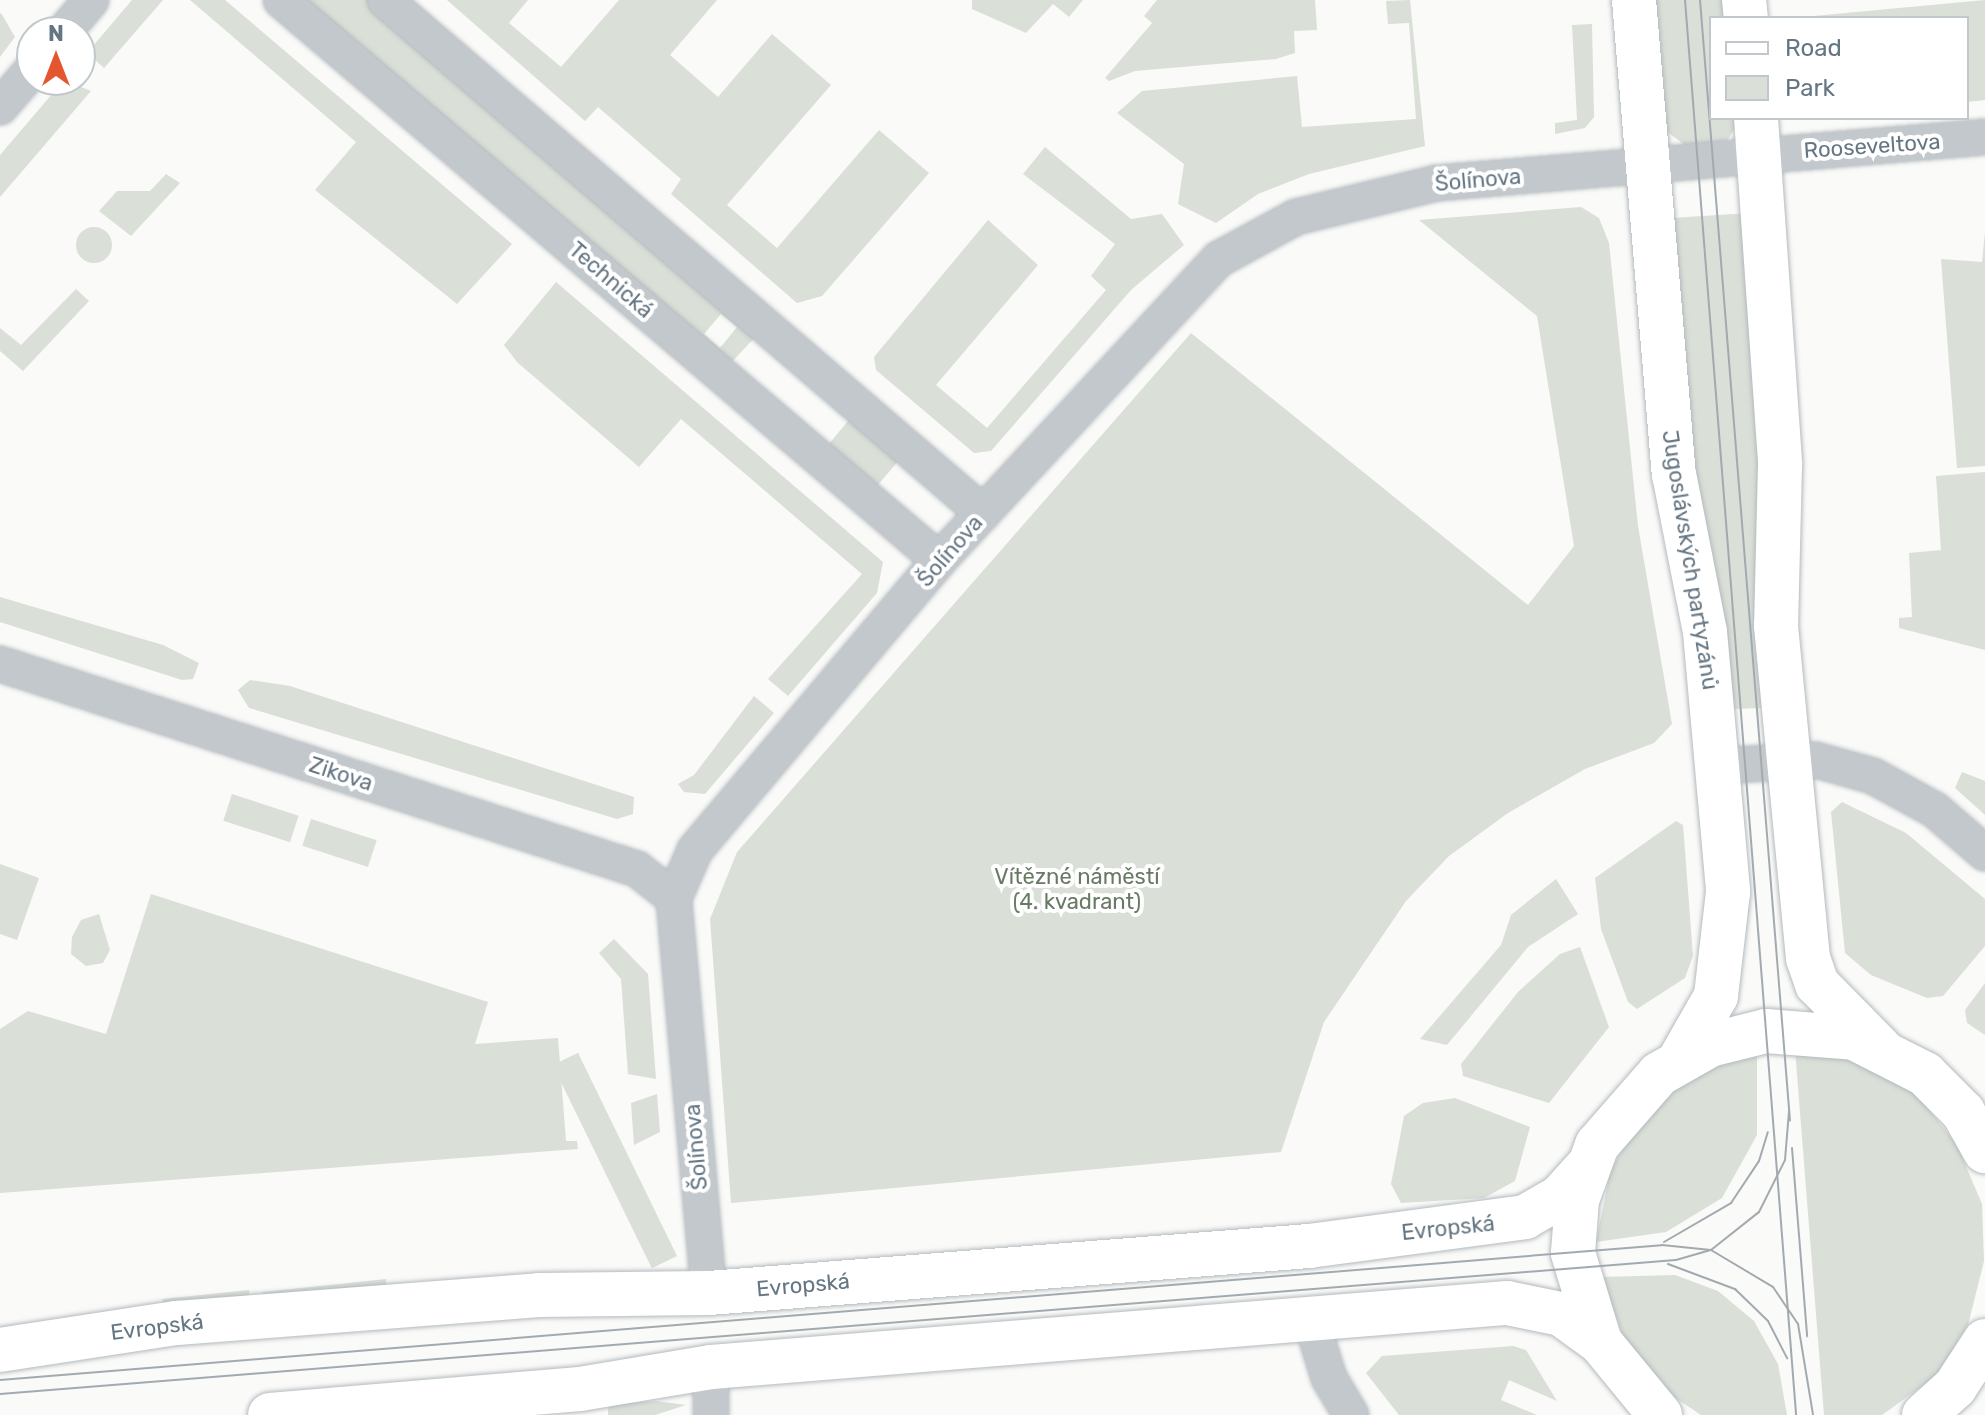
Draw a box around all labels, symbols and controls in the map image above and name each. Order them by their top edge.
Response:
north arrow [16,16,96,96]
legend [1709,16,1969,120]
text: N [48,20,64,47]
text: Road [1785,34,1842,62]
text: Park [1785,74,1835,102]
street label: Rooseveltova [1803,128,1941,164]
street label: Šolínova [1434,163,1522,197]
street label: Technická [564,236,658,324]
street label: Jugoslávských partyzánů [1656,428,1724,692]
street label: Šolínova [912,510,988,592]
street label: Zikova [306,751,376,797]
park label: Vítězné náměstí (4. kvadrant) [994,863,1160,914]
street label: Šolínova [679,1103,713,1191]
street label: Evropská [1400,1210,1496,1246]
street label: Evropská [755,1268,851,1302]
street label: Evropská [109,1308,205,1346]

